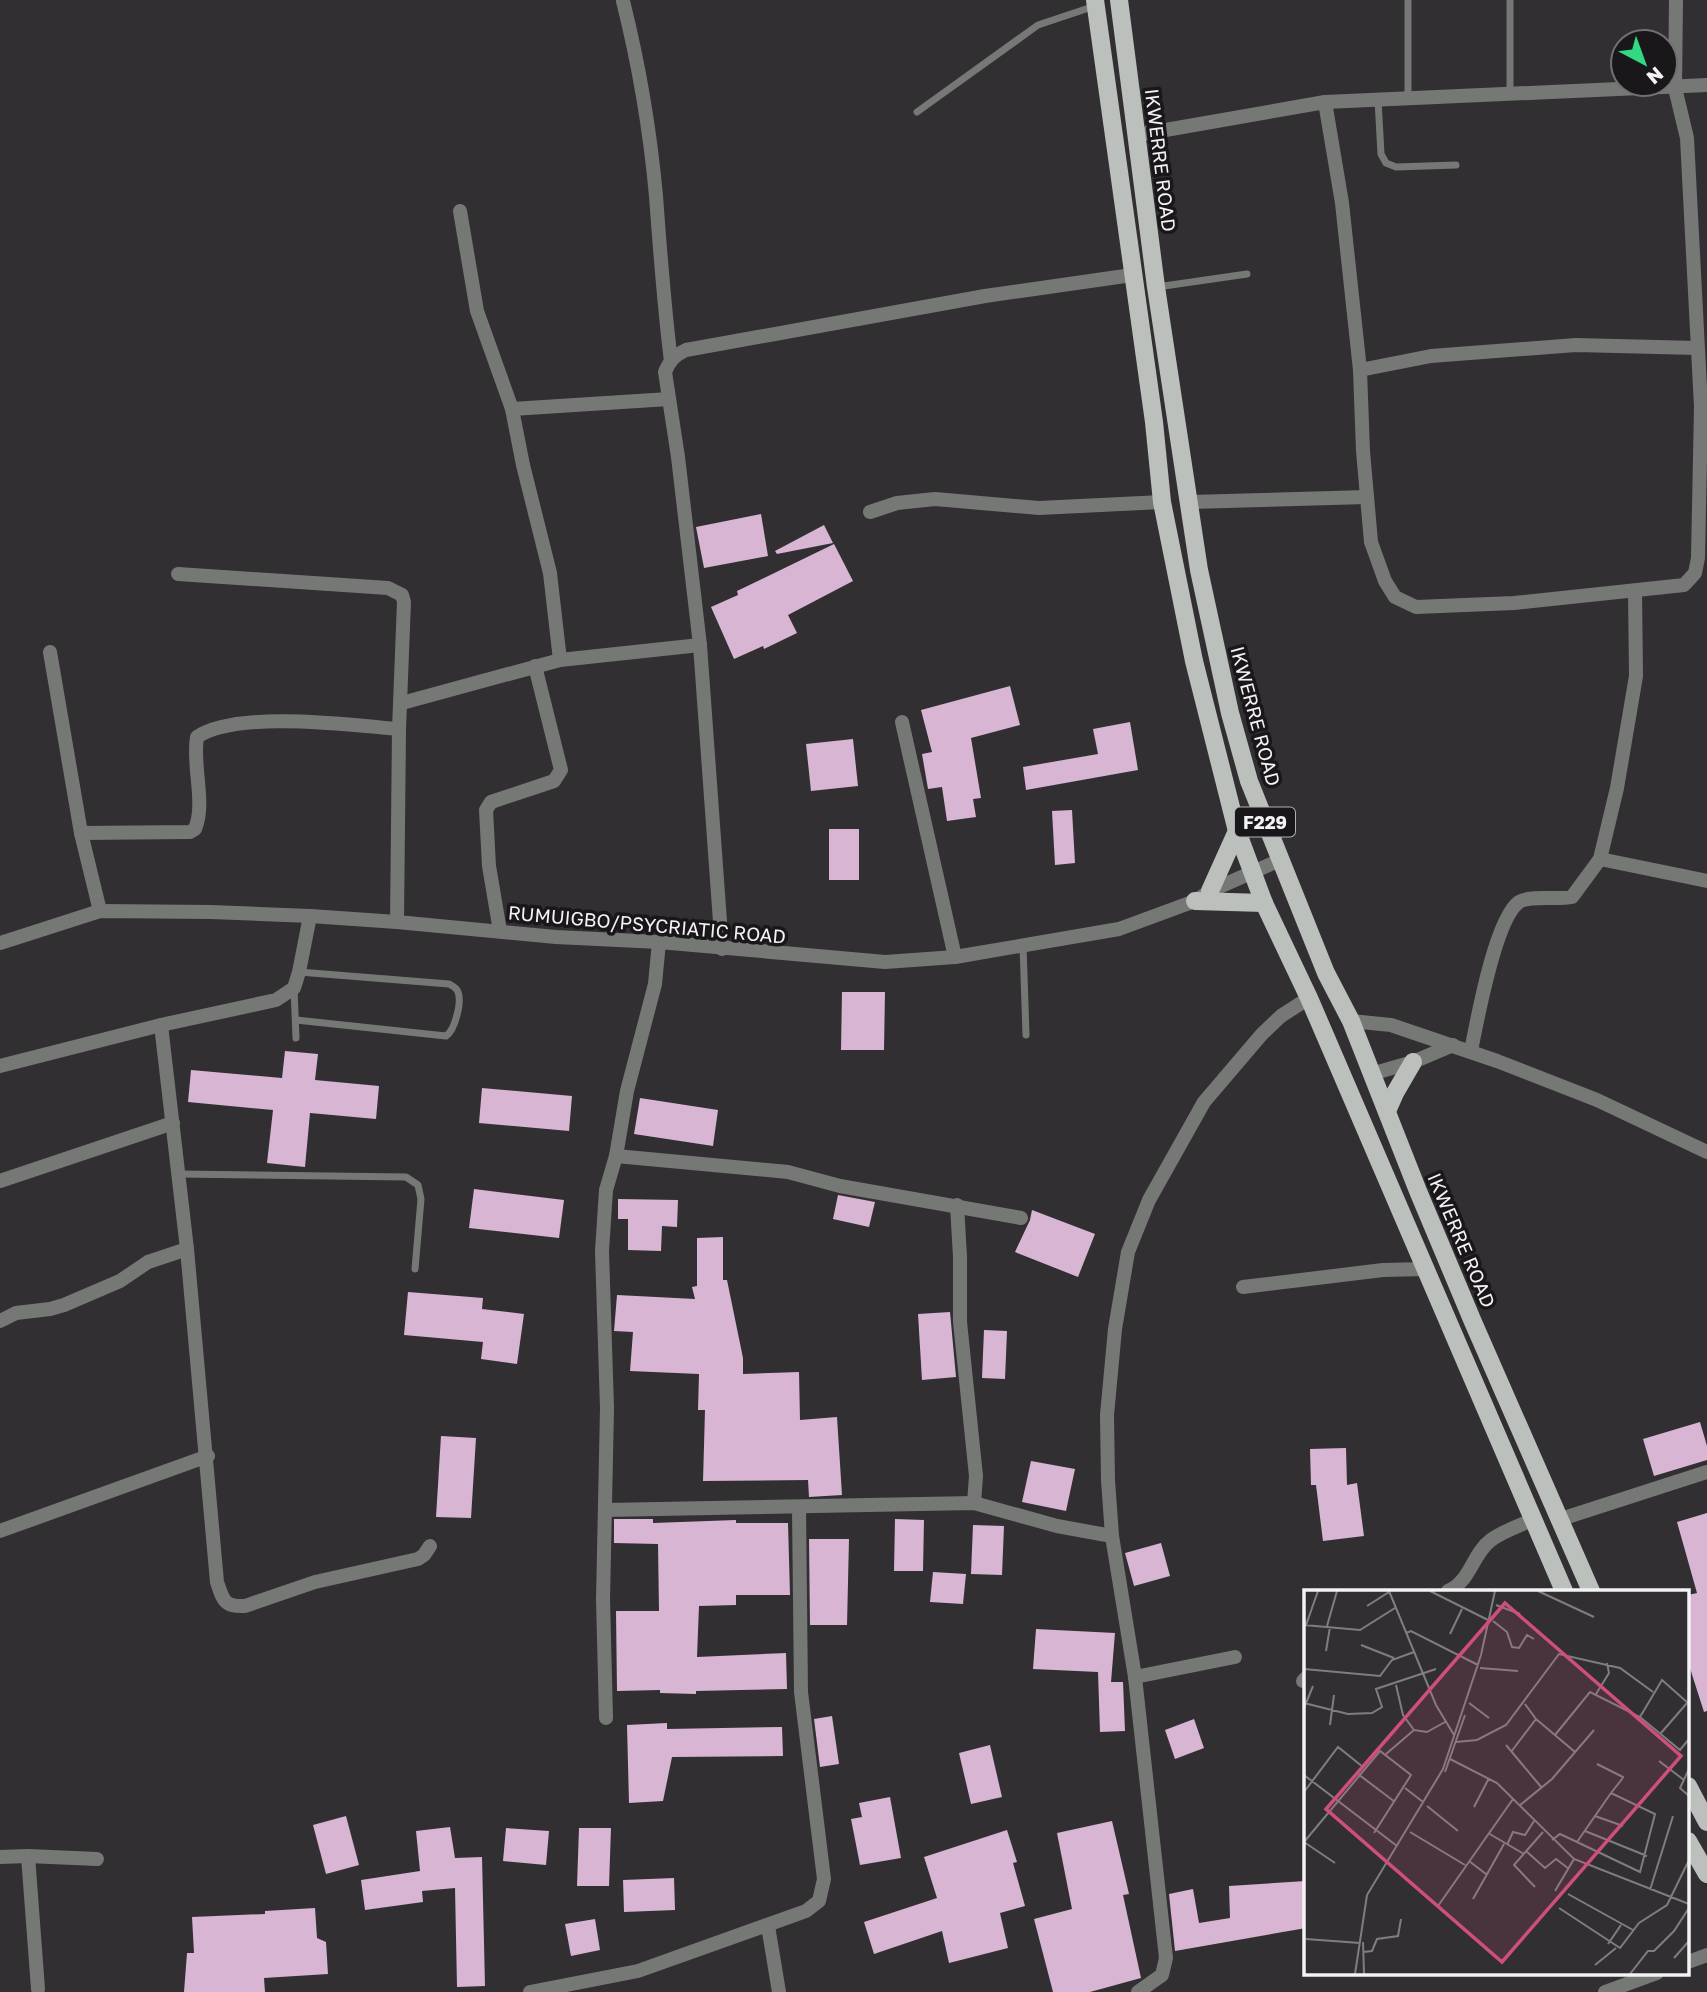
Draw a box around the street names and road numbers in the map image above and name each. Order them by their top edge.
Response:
street label: IKWERRE ROAD [1141,87,1181,233]
street label: IKWERRE ROAD [1226,644,1286,788]
road number: F229 [1235,808,1295,836]
street label: RUMUIGBO/PSYCRIATIC ROAD [507,900,787,948]
street label: IKWERRE ROAD [1423,1169,1501,1311]

